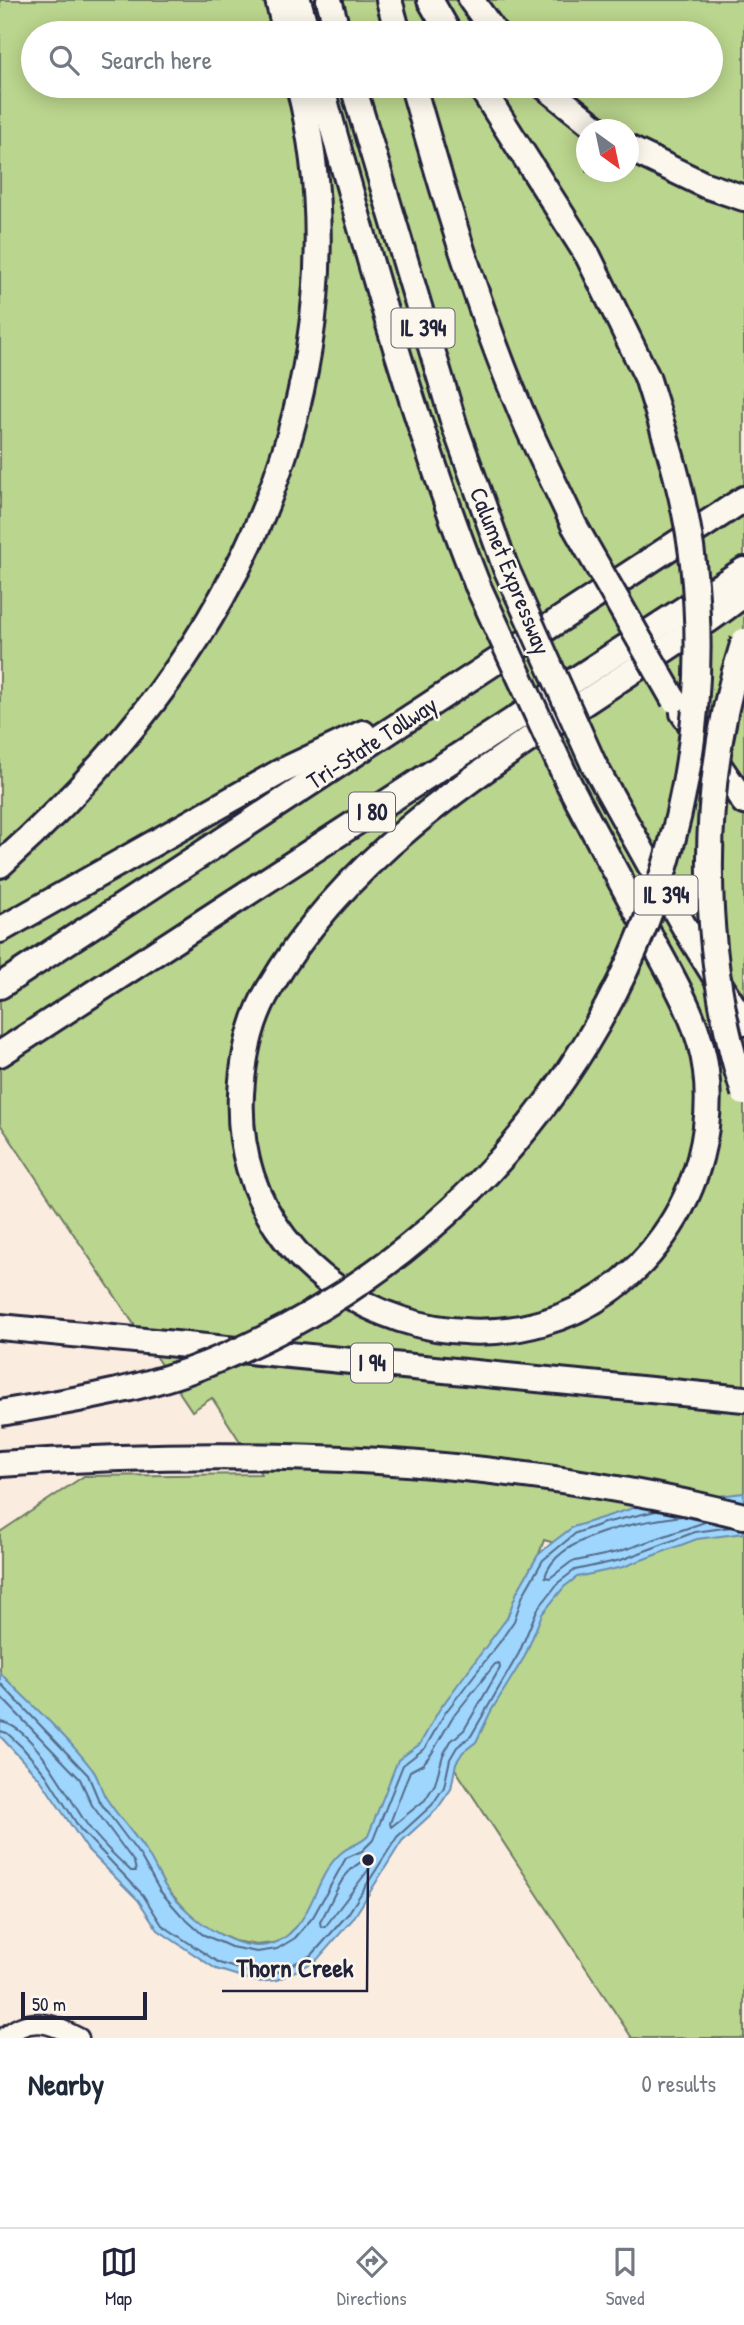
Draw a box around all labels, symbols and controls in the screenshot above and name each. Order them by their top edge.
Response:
search box [21,21,723,98]
icon: search [45,41,83,79]
text: Search here [101,42,212,77]
north arrow [576,119,639,182]
road number: IL 394 [392,308,454,348]
street label: Calumet Expressway [463,482,559,659]
street label: Tri-State Tollway [300,688,443,796]
road number: I 80 [349,792,395,832]
road number: IL 394 [634,876,698,914]
road number: I 94 [351,1344,393,1382]
callout: Thorn Creek [222,1944,367,1991]
text: Thorn Creek [235,1950,354,1985]
scale bar [21,1989,147,2021]
text: 50 m [32,1991,66,2017]
text: Nearby [28,2064,104,2104]
text: 0 results [641,2068,716,2099]
tab: Map [100,2243,138,2311]
tab: Directions [337,2243,407,2311]
tab: Saved [606,2243,644,2311]

